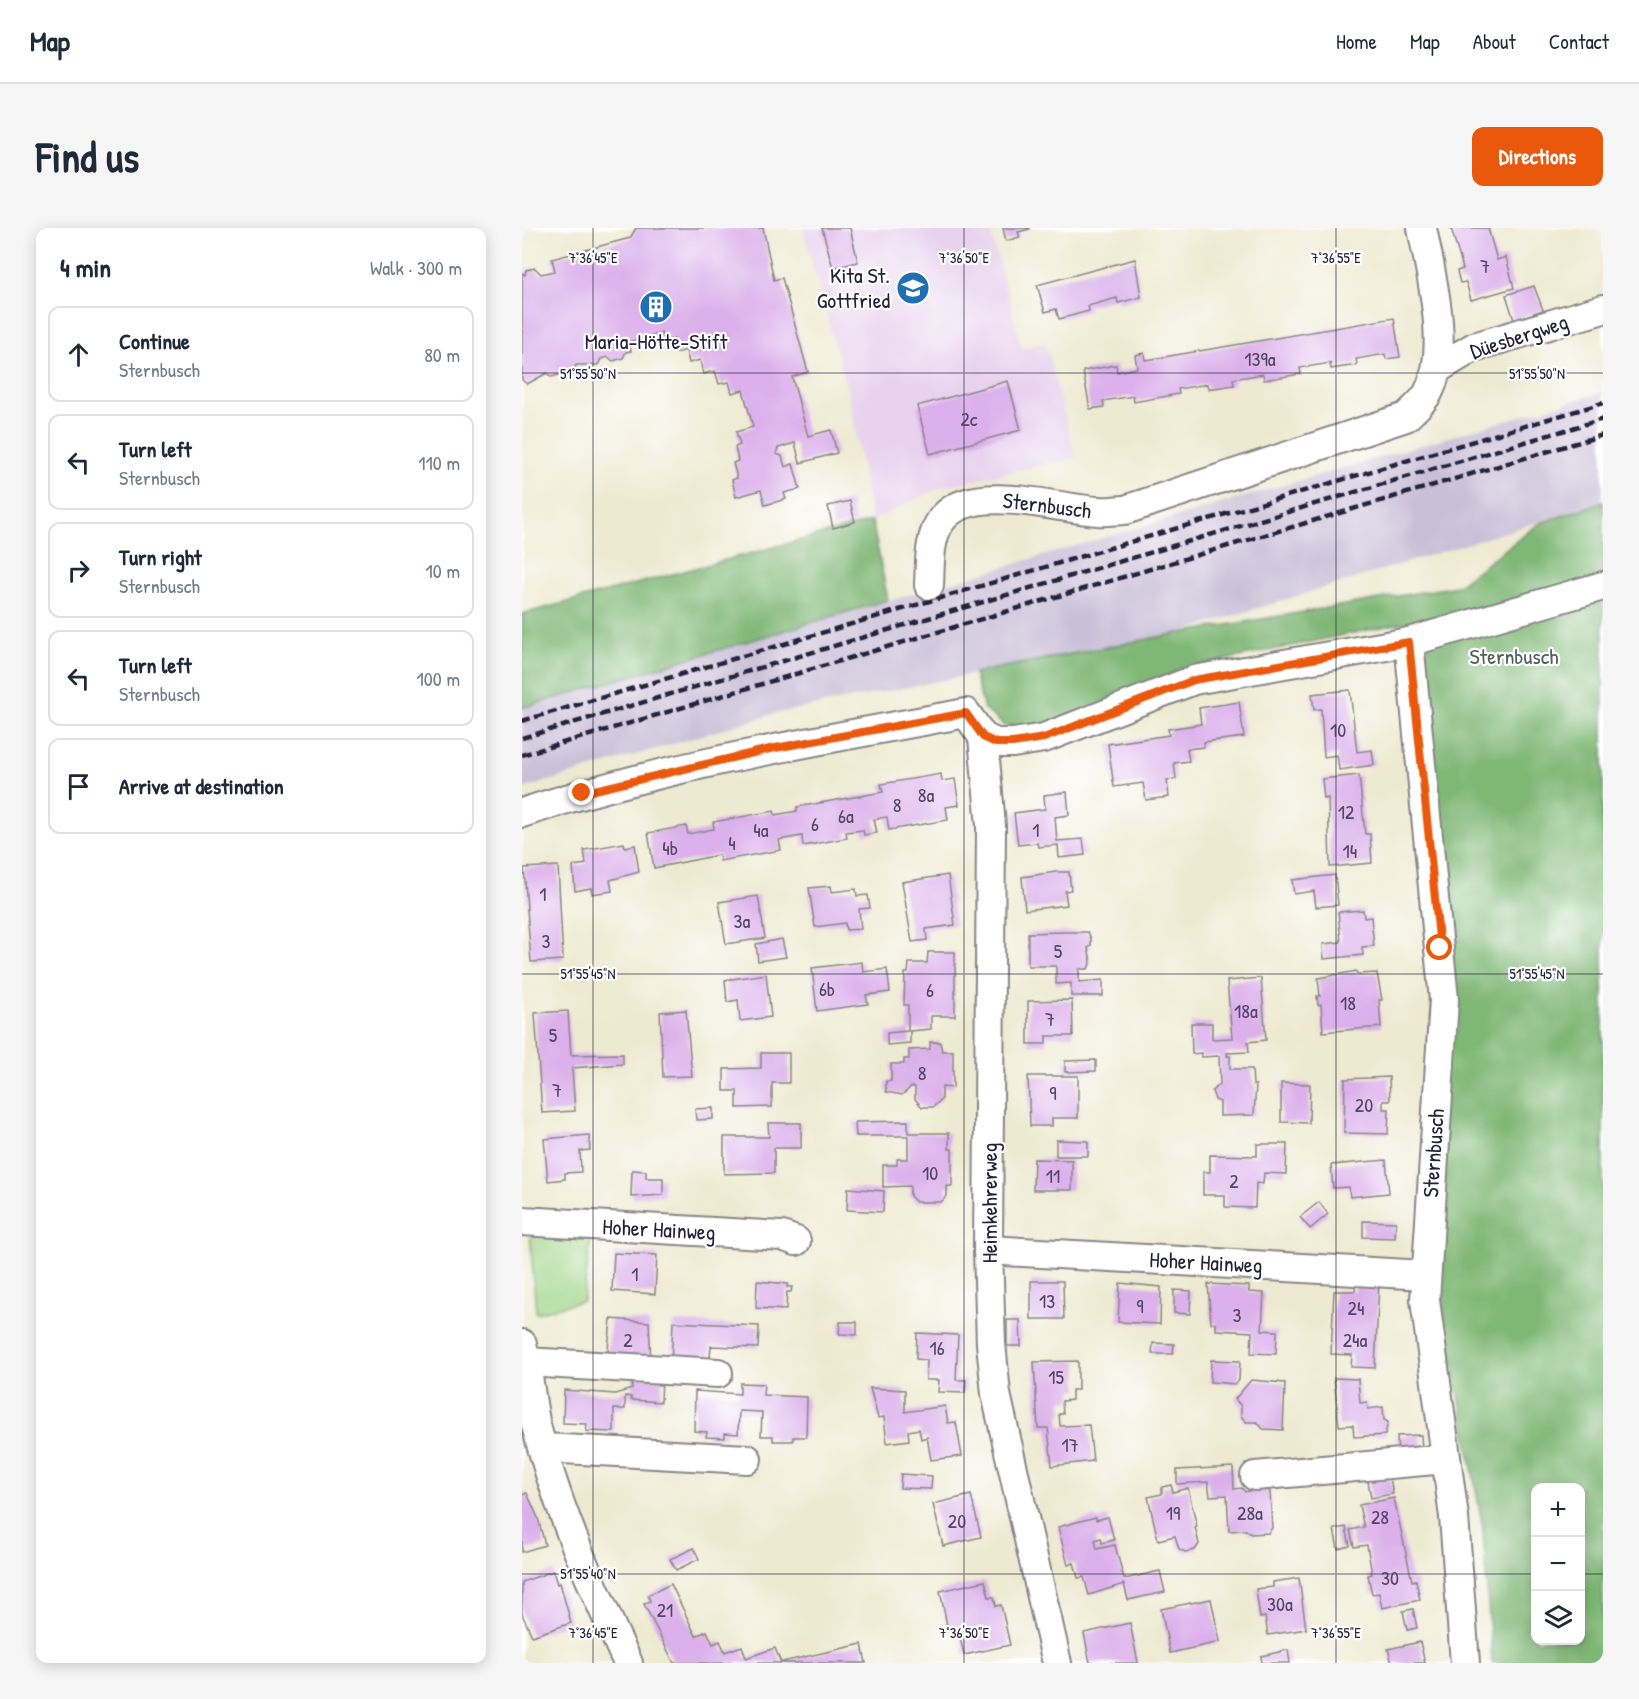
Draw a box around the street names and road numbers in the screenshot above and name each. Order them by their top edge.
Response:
street label: Düesbergweg [1466,306,1572,366]
street label: Sternbusch [1001,485,1093,525]
street label: Sternbusch [1415,1108,1451,1198]
street label: Heimkehrerweg [974,1143,1004,1263]
street label: Hoher Hainweg [602,1211,716,1247]
street label: Hoher Hainweg [1149,1244,1263,1280]

